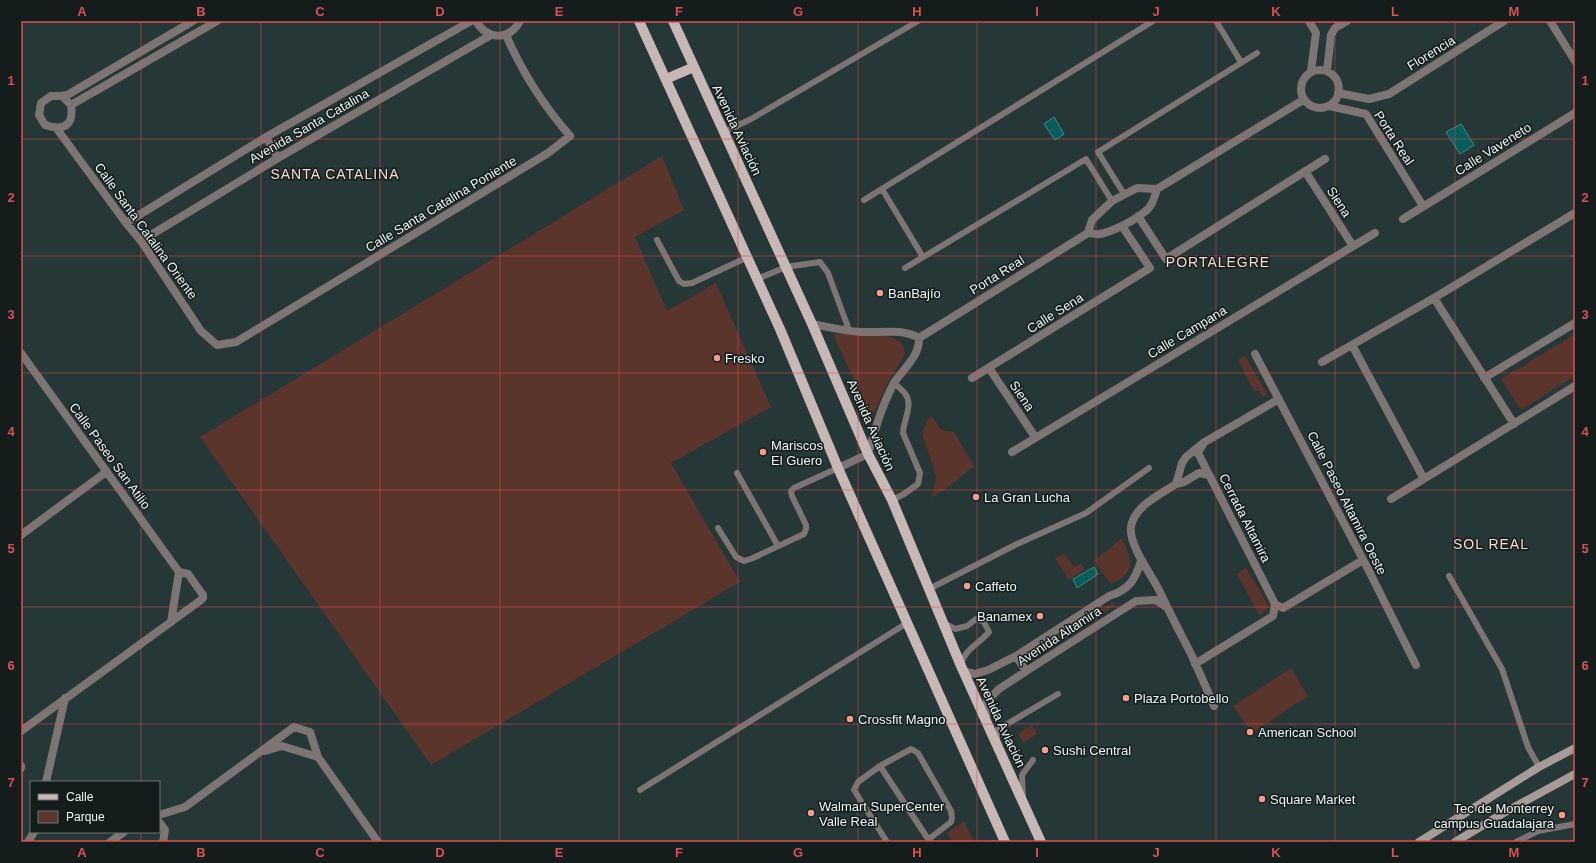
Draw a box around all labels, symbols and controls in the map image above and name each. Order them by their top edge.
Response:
text: A [77,4,87,19]
text: B [196,4,206,19]
text: C [315,4,325,19]
text: D [435,4,445,19]
text: E [555,4,564,19]
text: F [675,4,683,19]
text: G [793,4,803,19]
text: H [912,4,922,19]
text: I [1035,4,1039,19]
text: J [1152,4,1160,19]
text: K [1271,4,1281,19]
text: L [1391,4,1399,19]
text: M [1509,4,1519,19]
street label: Florencia [1404,32,1458,74]
text: 1 [7,73,15,88]
text: 1 [1581,73,1589,88]
street label: Avenida Aviación [709,82,765,178]
street label: Avenida Santa Catalina [247,85,372,166]
street label: Porta Real [1371,108,1417,168]
street label: Calle Vaveneto [1452,120,1534,178]
street label: Calle Santa Catalina Poniente [363,153,519,255]
street label: Calle Santa Catalina Oriente [92,160,200,302]
district label: SANTA CATALINA [270,166,400,182]
street label: Siena [1324,184,1355,221]
text: 2 [7,190,15,205]
text: 2 [1581,190,1589,205]
street label: Porta Real [967,252,1027,298]
district label: PORTALEGRE [1166,254,1270,270]
place label: BanBajío [888,286,941,301]
marker: BanBajío [875,288,885,298]
street label: Calle Sena [1024,289,1087,336]
street label: Calle Campana [1145,302,1230,362]
text: 3 [7,307,15,322]
text: 3 [1581,307,1589,322]
place label: Fresko [725,351,765,366]
marker: Fresko [712,353,722,363]
street label: Avenida Aviación [844,377,898,473]
street label: Siena [1006,378,1038,415]
street label: Calle Paseo San Atilio [66,400,154,512]
text: 4 [7,424,15,439]
text: 4 [1581,424,1589,439]
street label: Calle Paseo Altamira Oeste [1304,429,1390,577]
place label: Mariscos El Guero [771,438,824,468]
marker: Mariscos El Guero [758,447,768,457]
street label: Cerrada Altamira [1216,471,1274,566]
place label: La Gran Lucha [984,490,1071,505]
marker: La Gran Lucha [971,492,981,502]
district label: SOL REAL [1453,536,1529,552]
text: 5 [7,541,15,556]
text: 5 [1581,541,1589,556]
place label: Caffeto [975,579,1017,594]
marker: Caffeto [962,581,972,591]
street label: Avenida Altamira [1014,603,1105,669]
place label: Banamex [977,609,1032,624]
marker: Banamex [1035,611,1045,621]
text: 6 [7,658,15,673]
text: 6 [1581,658,1589,673]
street label: Avenida Aviación [973,674,1029,770]
place label: Plaza Portobello [1134,691,1229,706]
marker: Plaza Portobello [1121,693,1131,703]
place label: Crossfit Magno [858,712,945,727]
marker: Crossfit Magno [845,714,855,724]
place label: American School [1258,725,1356,740]
marker: American School [1245,727,1255,737]
place label: Sushi Central [1053,743,1131,758]
marker: Sushi Central [1040,745,1050,755]
text: 7 [7,775,15,790]
text: 7 [1581,775,1589,790]
legend [30,781,160,833]
text: Calle [66,790,94,804]
place label: Square Market [1270,792,1356,807]
marker: Square Market [1257,794,1267,804]
place label: Walmart SuperCenter Valle Real [819,799,945,829]
place label: Tec de Monterrey campus Guadalajara [1434,801,1555,831]
marker: Walmart SuperCenter Valle Real [806,808,816,818]
text: Parque [66,810,105,824]
marker: Tec de Monterrey campus Guadalajara [1557,810,1567,820]
text: A [77,845,87,860]
text: B [196,845,206,860]
text: C [315,845,325,860]
text: D [435,845,445,860]
text: E [555,845,564,860]
text: F [675,845,683,860]
text: G [793,845,803,860]
text: H [912,845,922,860]
text: I [1035,845,1039,860]
text: J [1152,845,1160,860]
text: K [1271,845,1281,860]
text: L [1391,845,1399,860]
text: M [1509,845,1519,860]

